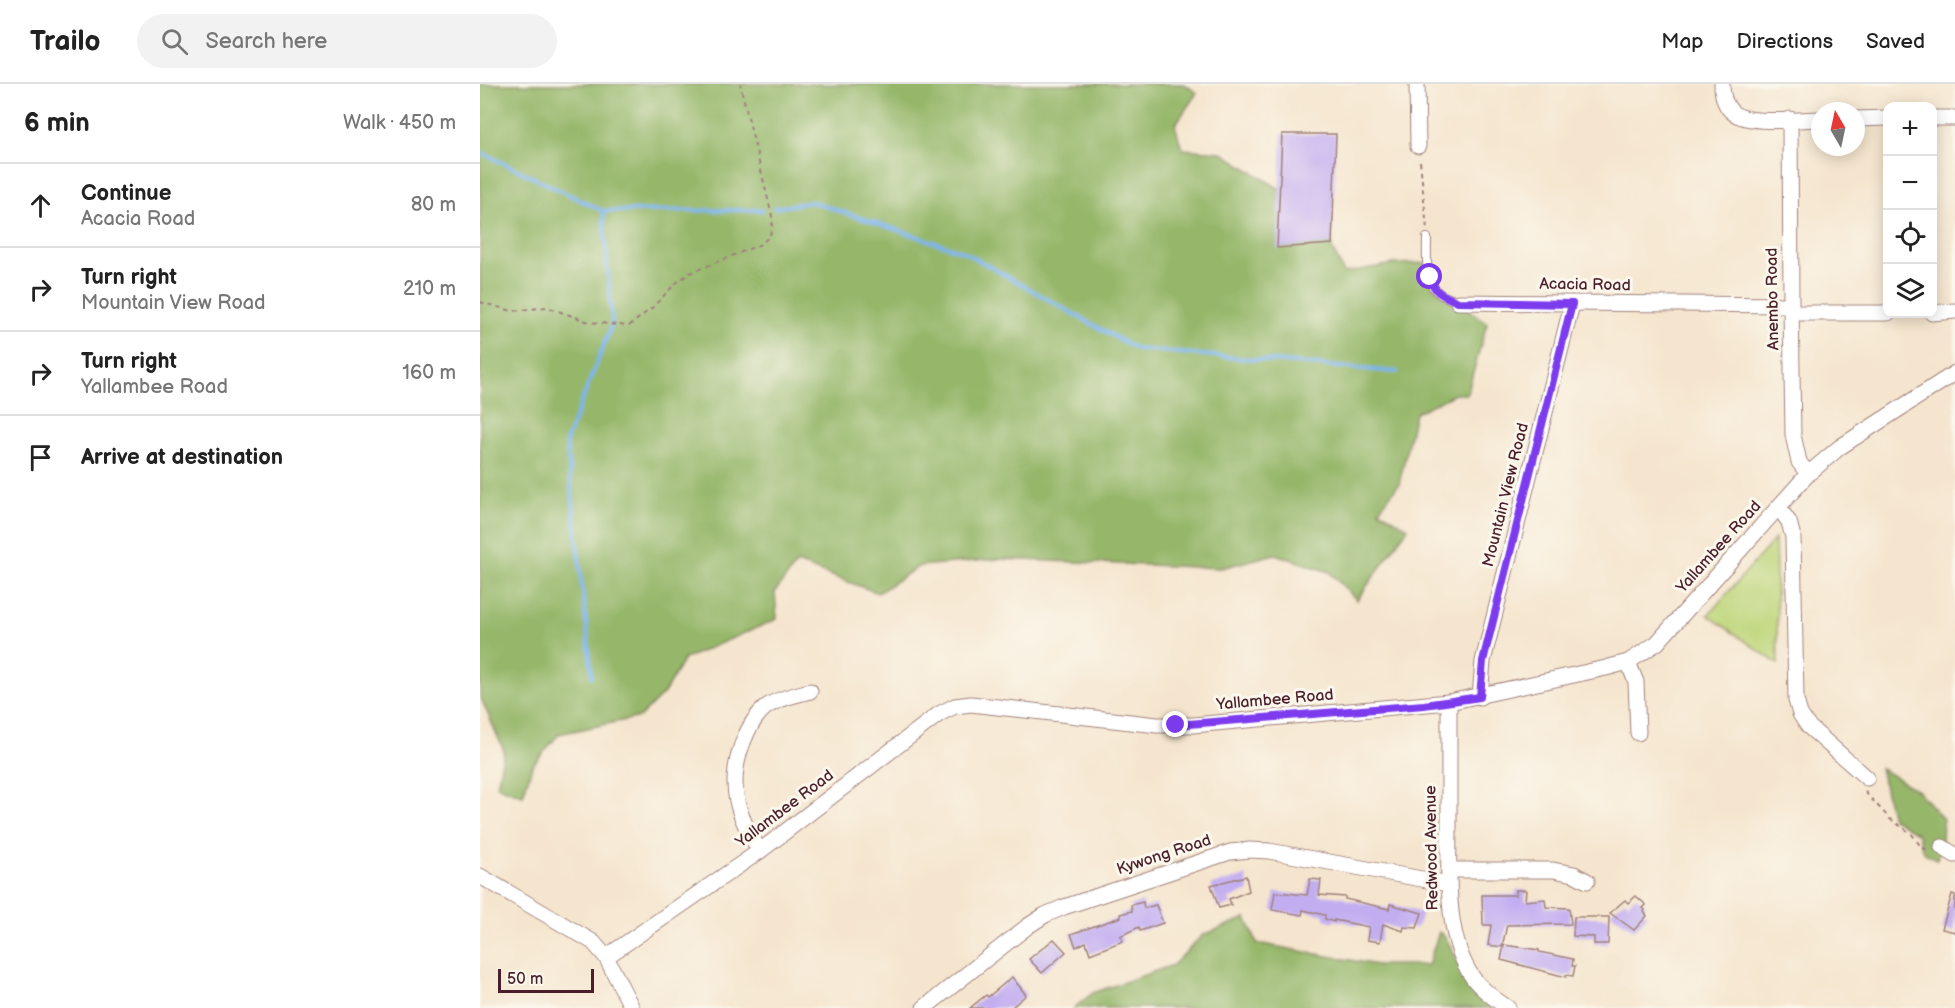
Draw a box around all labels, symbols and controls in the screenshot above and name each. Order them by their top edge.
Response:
search box [137,14,557,68]
text: Trailo [30,25,101,58]
icon: search [158,25,191,58]
text: Search here [206,28,327,55]
text: Map [1661,29,1704,54]
text: Directions [1737,29,1833,54]
text: Saved [1866,29,1925,54]
north arrow [1811,102,1865,156]
map controls [1883,102,1937,318]
button: + [1883,102,1937,156]
text: 6 min [24,108,90,139]
text: Walk · 450 m [343,111,456,135]
button: − [1883,156,1937,210]
text: Continue [81,180,171,207]
icon: ahead [24,189,57,222]
text: 80 m [411,193,456,217]
text: Acacia Road [81,207,195,231]
button: locate [1883,210,1937,264]
street label: Anembo Road [1763,247,1783,351]
route start [1416,263,1442,289]
text: Turn right [81,264,177,291]
button: layers [1883,264,1937,318]
icon: right [24,273,57,306]
street label: Acacia Road [1539,275,1631,295]
text: 210 m [403,277,456,301]
text: Mountain View Road [81,291,266,315]
text: Turn right [81,348,177,375]
icon: right [24,357,57,390]
text: 160 m [402,361,456,385]
text: Yallambee Road [81,375,228,399]
street label: Mountain View Road [1479,421,1533,569]
icon: arrive [24,441,57,474]
text: Arrive at destination [81,444,283,471]
street label: Yallambee Road [1672,497,1765,598]
street label: Yallambee Road [1215,685,1334,715]
route end [1162,711,1188,737]
street label: Yallambee Road [732,766,838,853]
street label: Redwood Avenue [1421,785,1443,911]
street label: Kywong Road [1114,831,1214,879]
scale bar [498,966,594,994]
text: 50 m [507,970,543,989]

